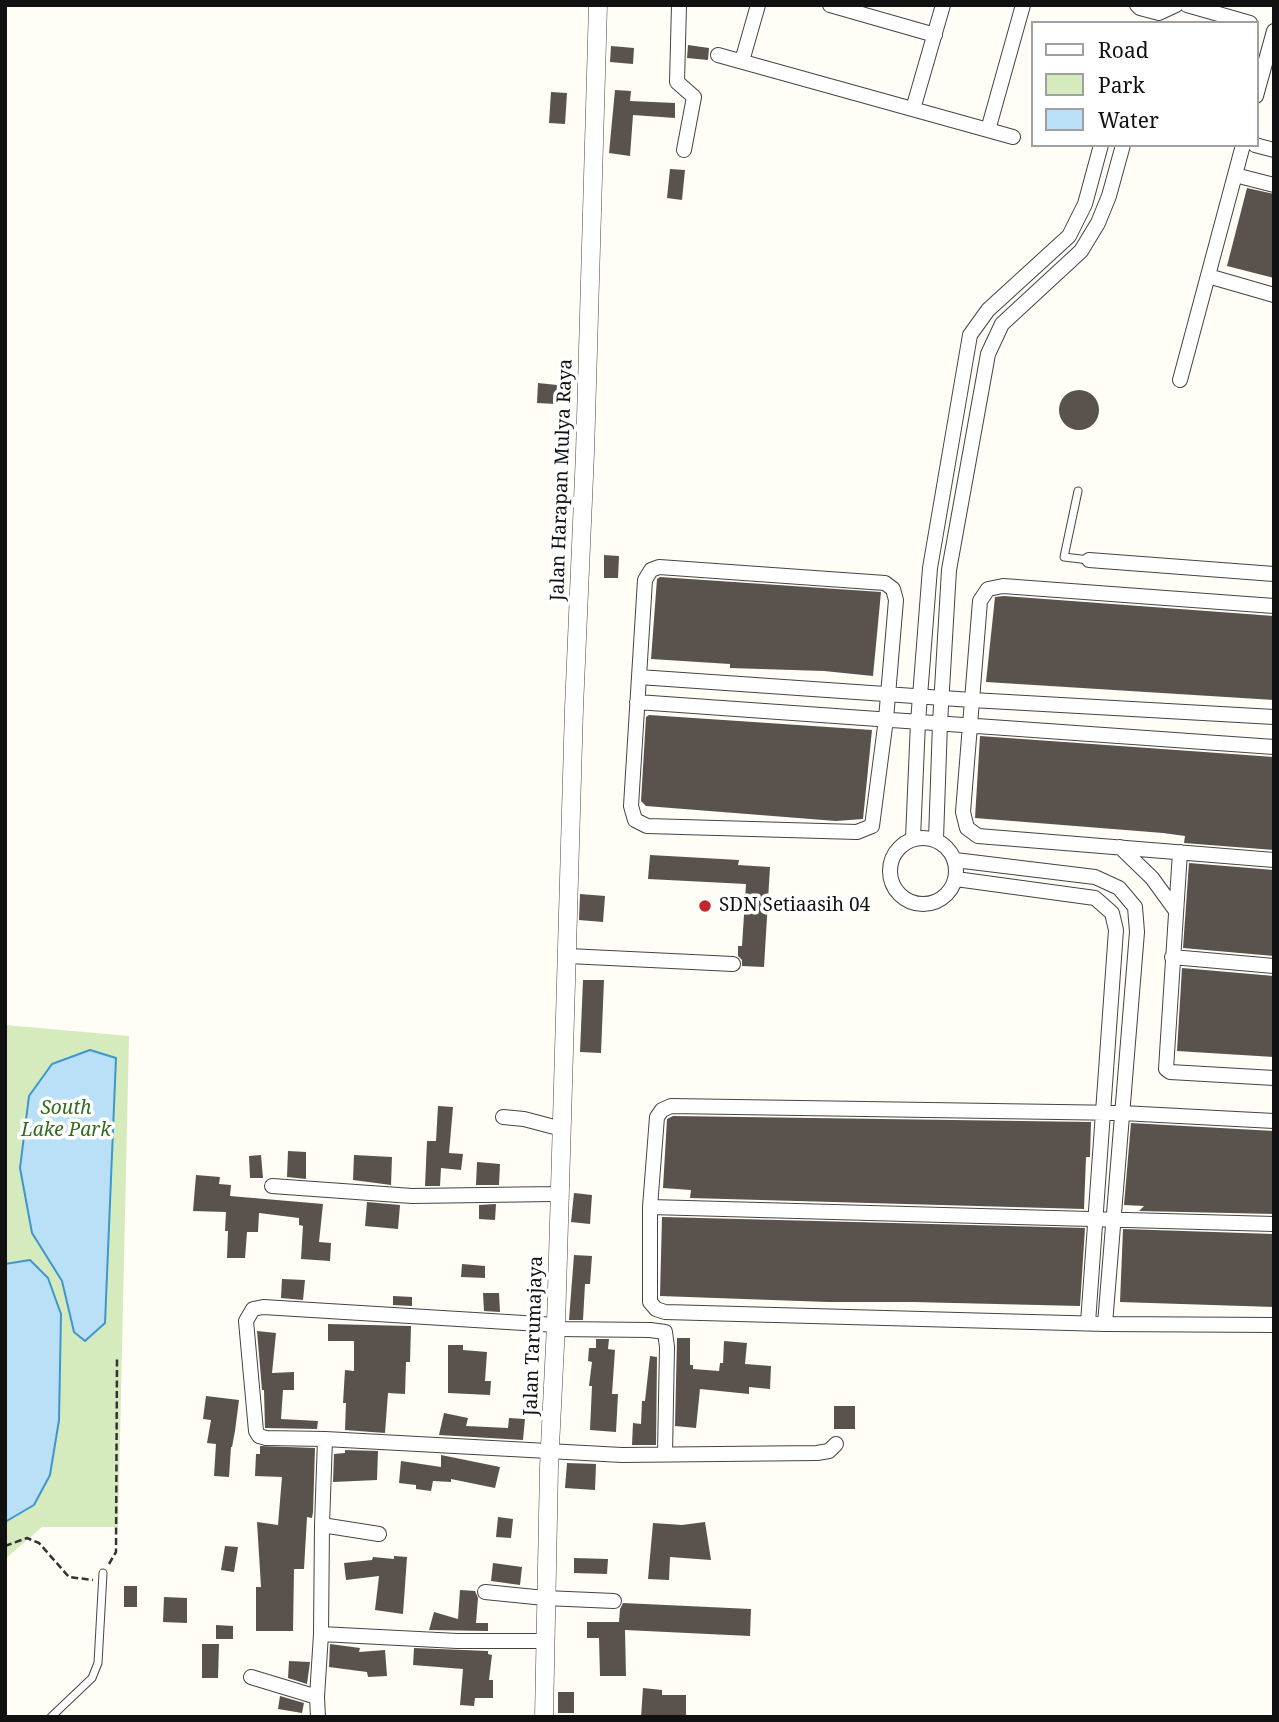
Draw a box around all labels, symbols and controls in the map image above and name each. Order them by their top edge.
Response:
legend [1030,21,1258,147]
text: Road [1098,36,1149,64]
text: Park [1098,71,1145,99]
text: Water [1098,106,1159,134]
street label: Jalan Harapan Mulya Raya [546,359,578,601]
place label: SDN Setiaasih 04 [719,895,870,917]
marker: SDN Setiaasih 04 [697,898,713,914]
park label: South Lake Park [21,1098,111,1142]
street label: Jalan Tarumajaya [520,1256,548,1416]

